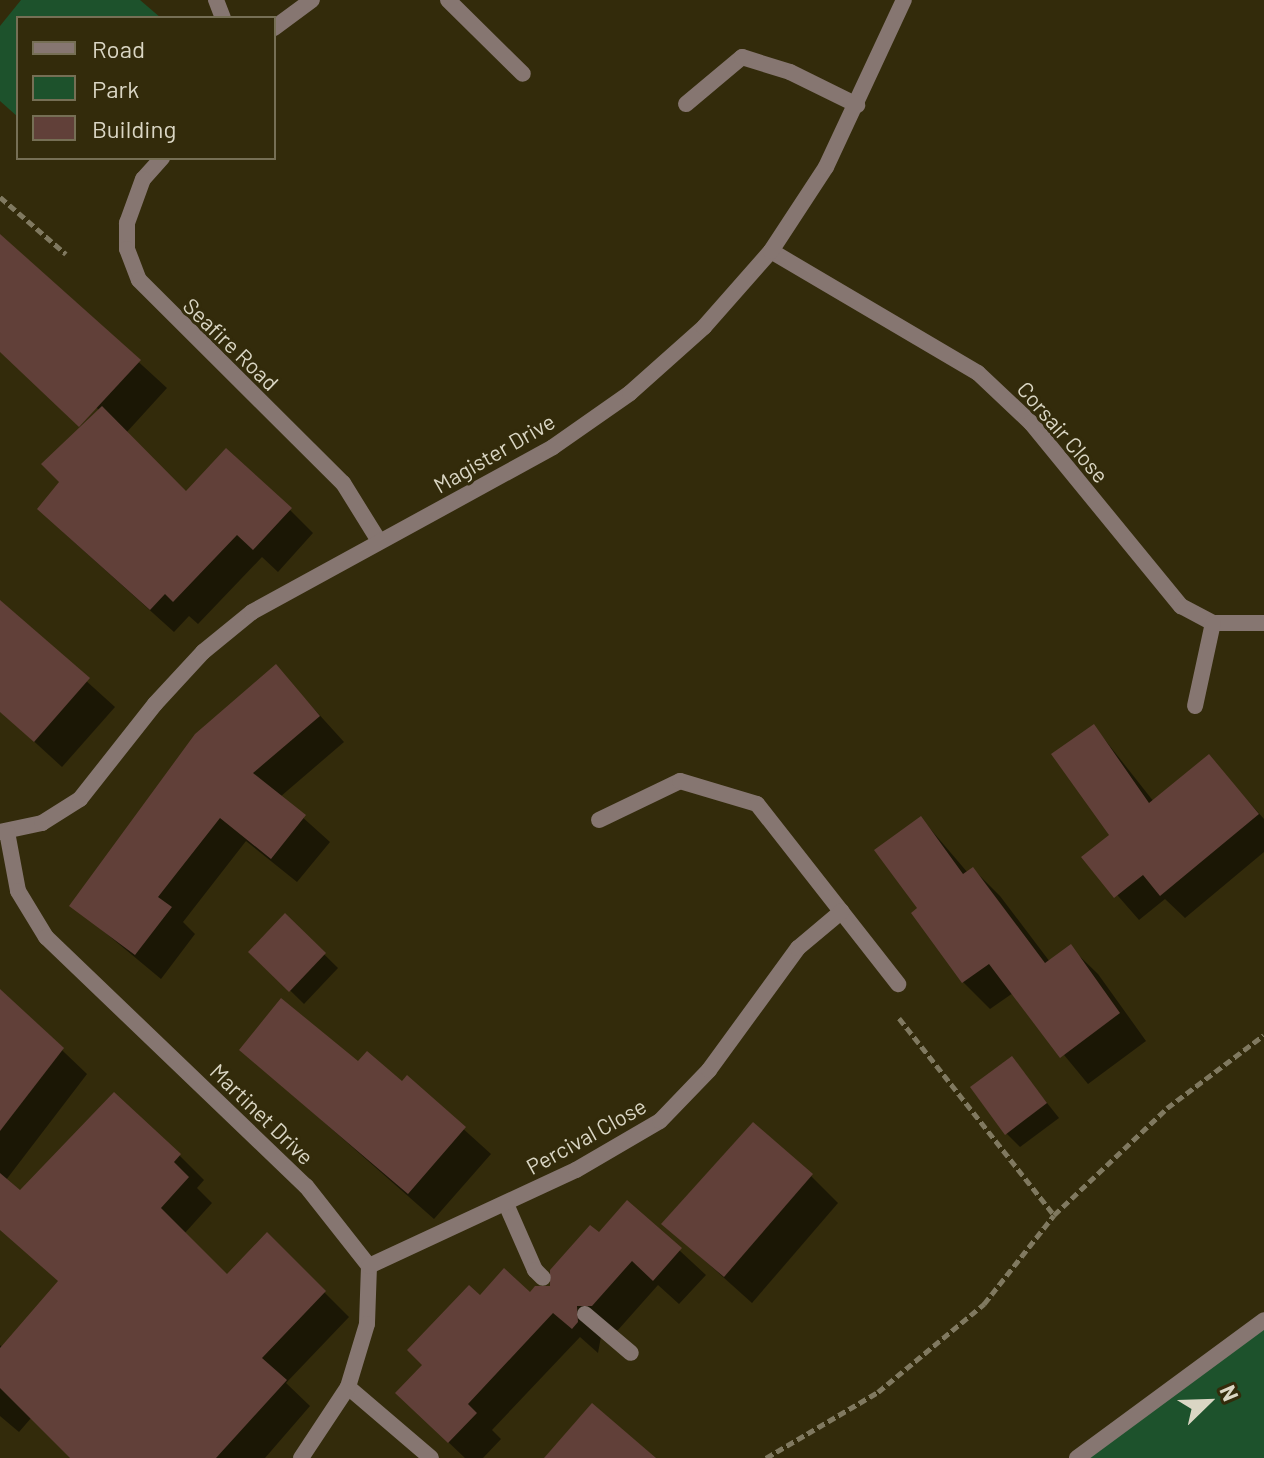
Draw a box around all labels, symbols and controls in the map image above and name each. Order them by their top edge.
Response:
legend [16,16,276,160]
text: Road [92,34,145,63]
text: Park [92,74,139,103]
text: Building [92,114,176,143]
street label: Seafire Road [178,292,284,396]
street label: Corsair Close [1012,376,1114,488]
street label: Magister Drive [429,408,559,498]
street label: Martinet Drive [205,1058,319,1170]
street label: Percival Close [521,1092,651,1180]
north arrow [1168,1362,1248,1442]
text: N [1215,1381,1245,1404]

